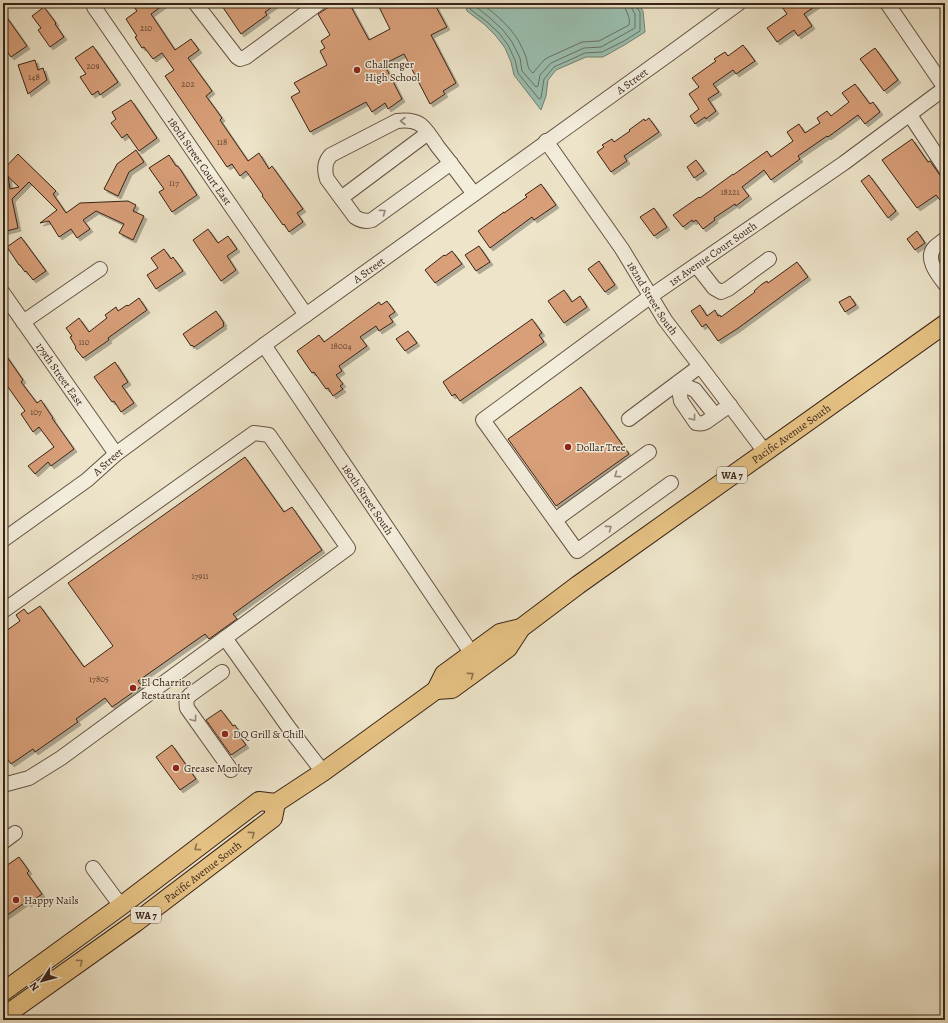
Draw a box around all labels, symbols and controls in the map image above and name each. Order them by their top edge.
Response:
house number: 210 [140,22,152,34]
place label: Challenger High School [365,57,420,85]
house number: 209 [86,60,100,72]
street label: A Street [612,64,651,98]
marker: Challenger High School [352,65,362,75]
house number: 148 [28,71,40,83]
house number: 202 [181,78,195,90]
street label: 180th Street Court East [164,114,236,208]
one-way arrow [400,117,406,125]
house number: 118 [217,136,227,148]
house number: 117 [169,177,179,189]
house number: 18221 [720,186,740,198]
one-way arrow [379,210,386,217]
street label: 1st Avenue Court South [666,218,760,289]
street label: A Street [349,253,388,287]
street label: 182nd Street South [624,259,681,338]
house number: 110 [79,336,90,348]
street label: 179th Street East [33,339,87,409]
house number: 18004 [330,340,352,352]
street label: Pacific Avenue South [748,400,834,467]
house number: 107 [30,406,42,418]
one-way arrow [688,413,695,420]
place label: Dollar Tree [576,440,626,455]
marker: Dollar Tree [563,442,573,452]
street label: A Street [89,444,126,480]
street label: 180th Street South [339,461,397,538]
road number: WA 7 [717,467,747,483]
one-way arrow [614,470,621,478]
one-way arrow [605,525,612,533]
house number: 17911 [191,570,209,582]
one-way arrow [467,672,474,680]
house number: 17805 [89,673,109,685]
place label: El Charrito Restaurant [141,675,191,703]
marker: El Charrito Restaurant [128,683,138,693]
one-way arrow [190,714,197,721]
place label: DQ Grill & Chill [233,727,304,742]
marker: DQ Grill & Chill [220,729,230,739]
place label: Grease Monkey [184,761,253,776]
marker: Grease Monkey [171,763,181,773]
one-way arrow [248,832,255,839]
street label: Pacific Avenue South [161,837,245,906]
one-way arrow [194,844,201,851]
place label: Happy Nails [24,893,79,908]
marker: Happy Nails [11,895,21,905]
road number: WA 7 [131,907,161,923]
one-way arrow [76,960,83,967]
north arrow [22,961,62,1001]
text: N [26,979,43,994]

